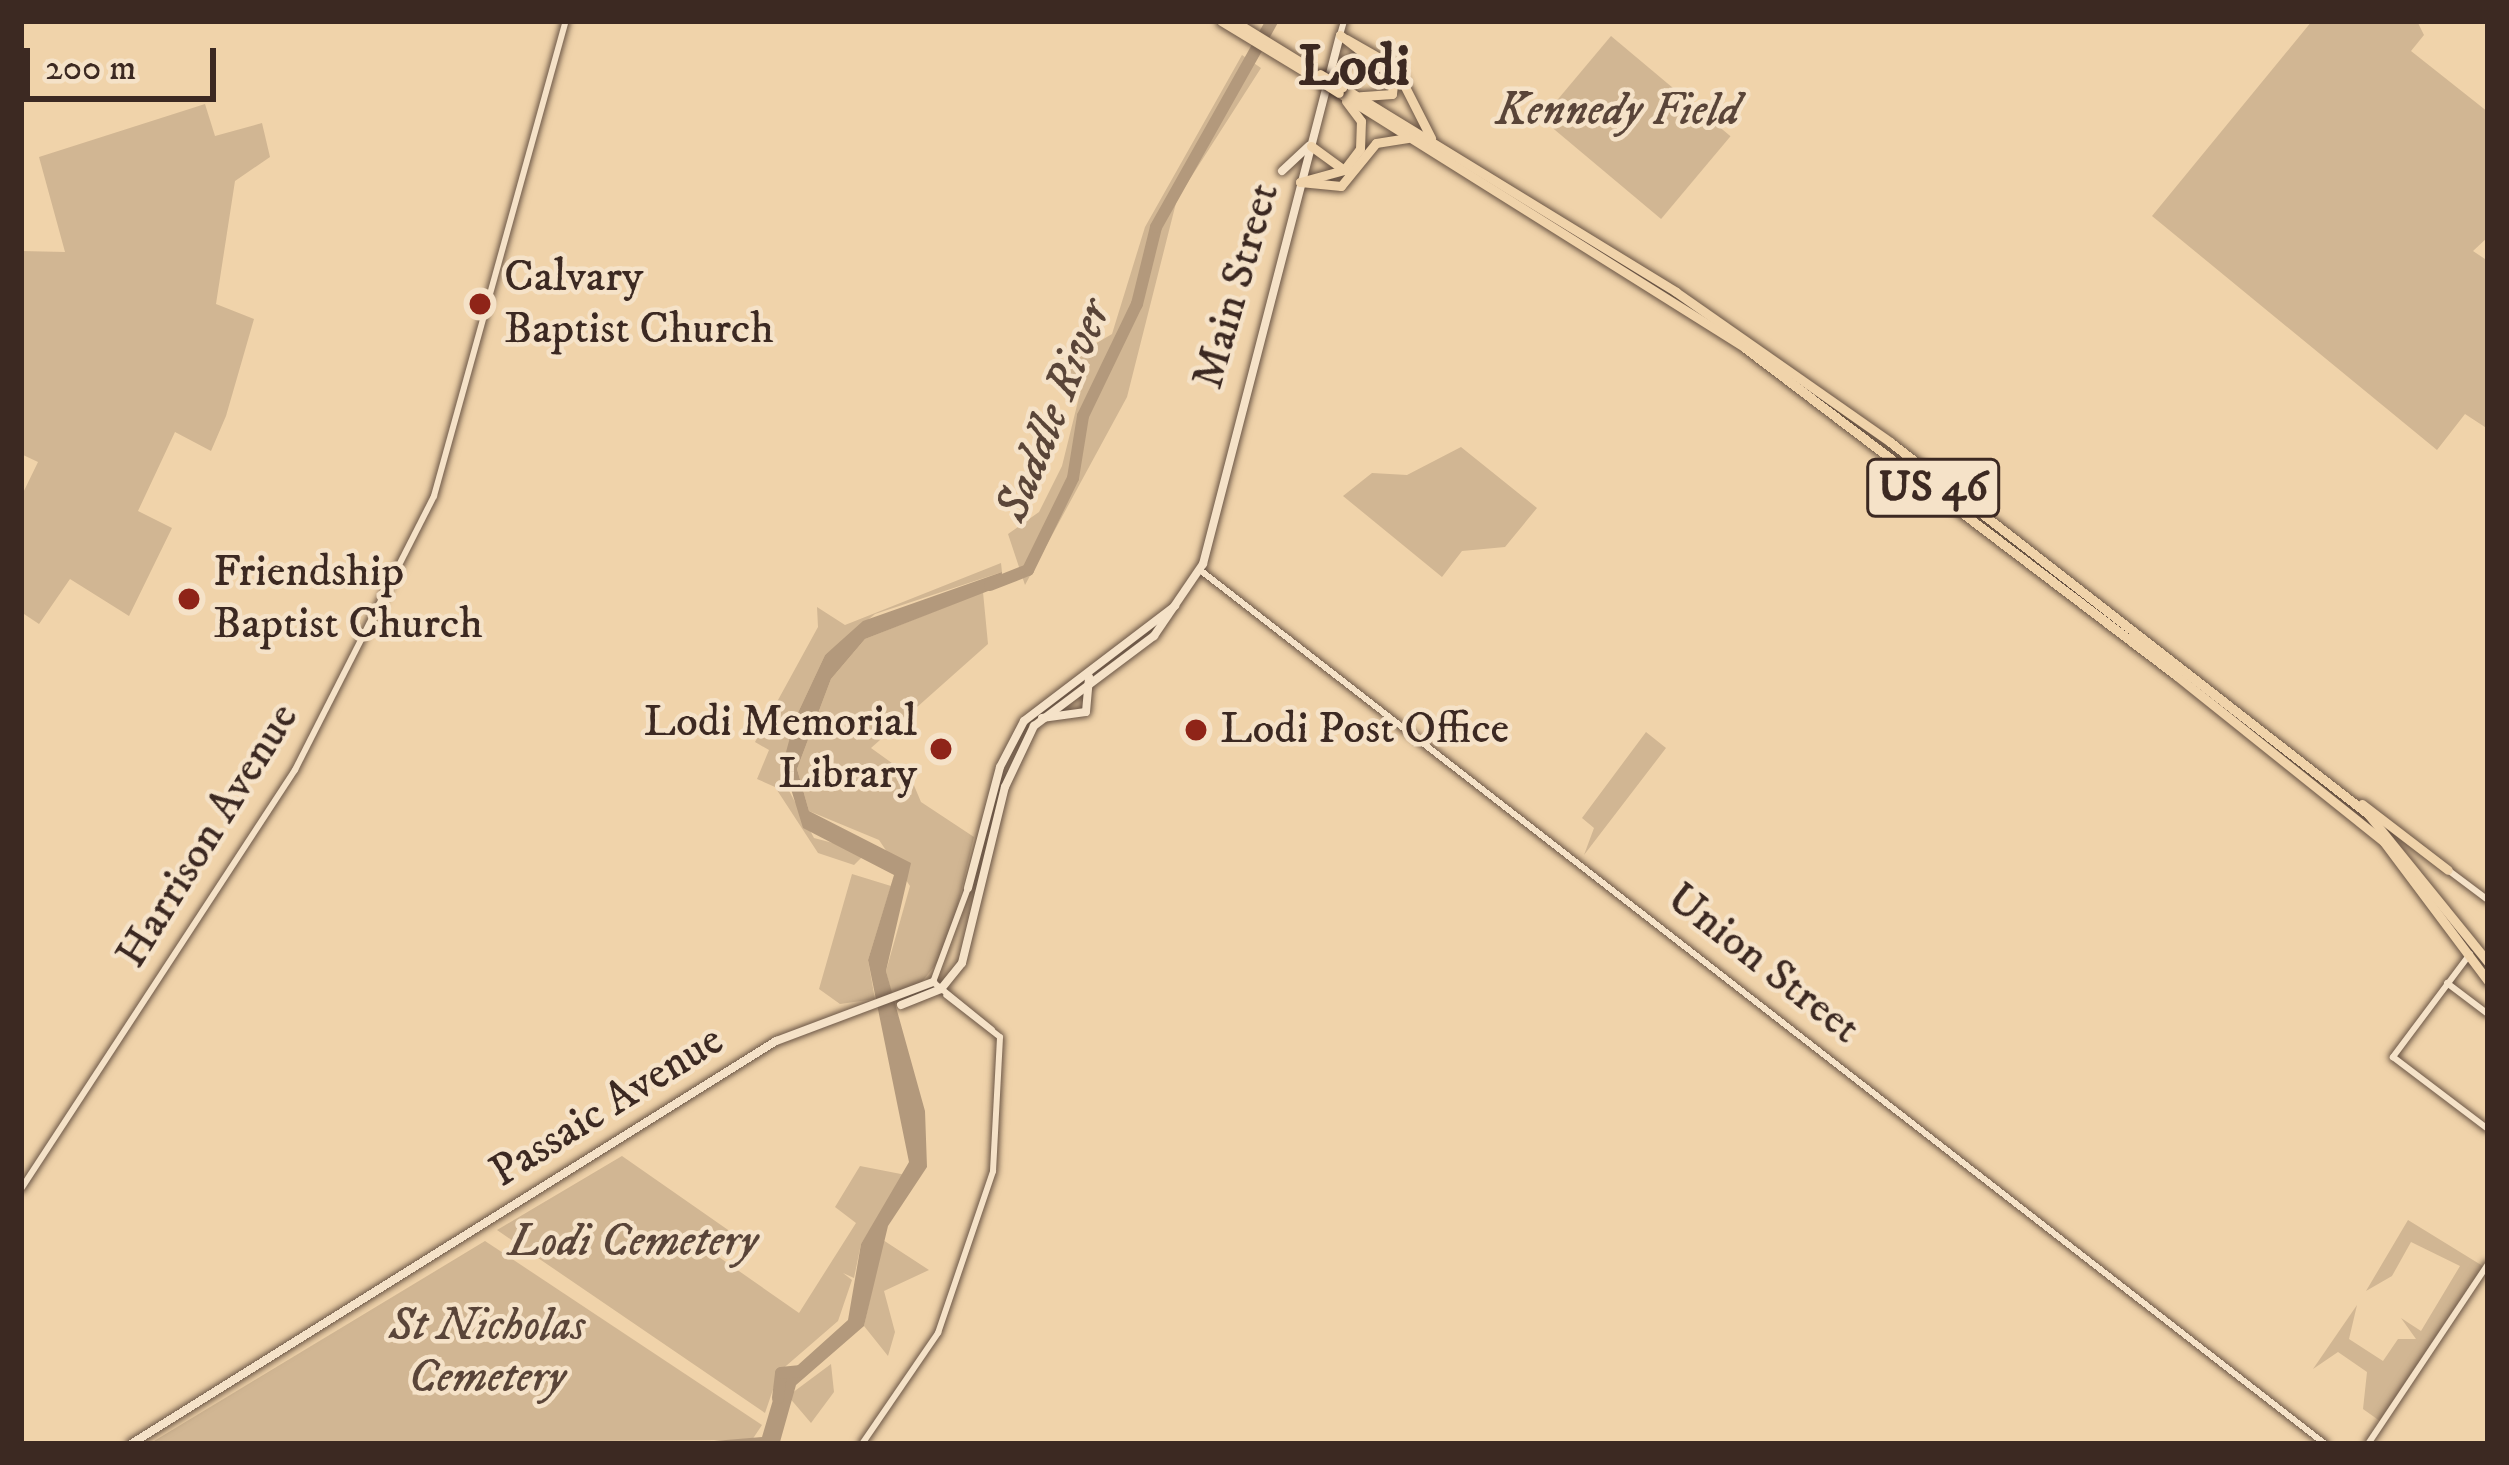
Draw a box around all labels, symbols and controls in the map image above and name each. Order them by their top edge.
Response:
scale bar [30,24,222,98]
district label: Lodi [1298,34,1410,102]
text: 200 m [45,46,136,91]
park label: Kennedy Field [1496,85,1740,139]
street label: Main Street [1182,177,1292,395]
place label: Calvary Baptist Church [504,251,774,357]
marker: Calvary Baptist Church [467,291,493,317]
water label: Saddle River [984,292,1124,530]
road number: US 46 [1864,452,2002,524]
place label: Friendship Baptist Church [213,546,483,652]
marker: Friendship Baptist Church [176,586,202,612]
street label: Harrison Avenue [105,694,311,978]
place label: Lodi Memorial Library [643,696,917,802]
place label: Lodi Post Office [1220,703,1509,757]
marker: Lodi Post Office [1183,717,1209,743]
marker: Lodi Memorial Library [928,736,954,762]
street label: Union Street [1656,872,1870,1056]
street label: Passaic Avenue [480,1014,734,1200]
park label: Lodi Cemetery [508,1216,758,1270]
park label: St Nicholas Cemetery [389,1300,585,1406]

